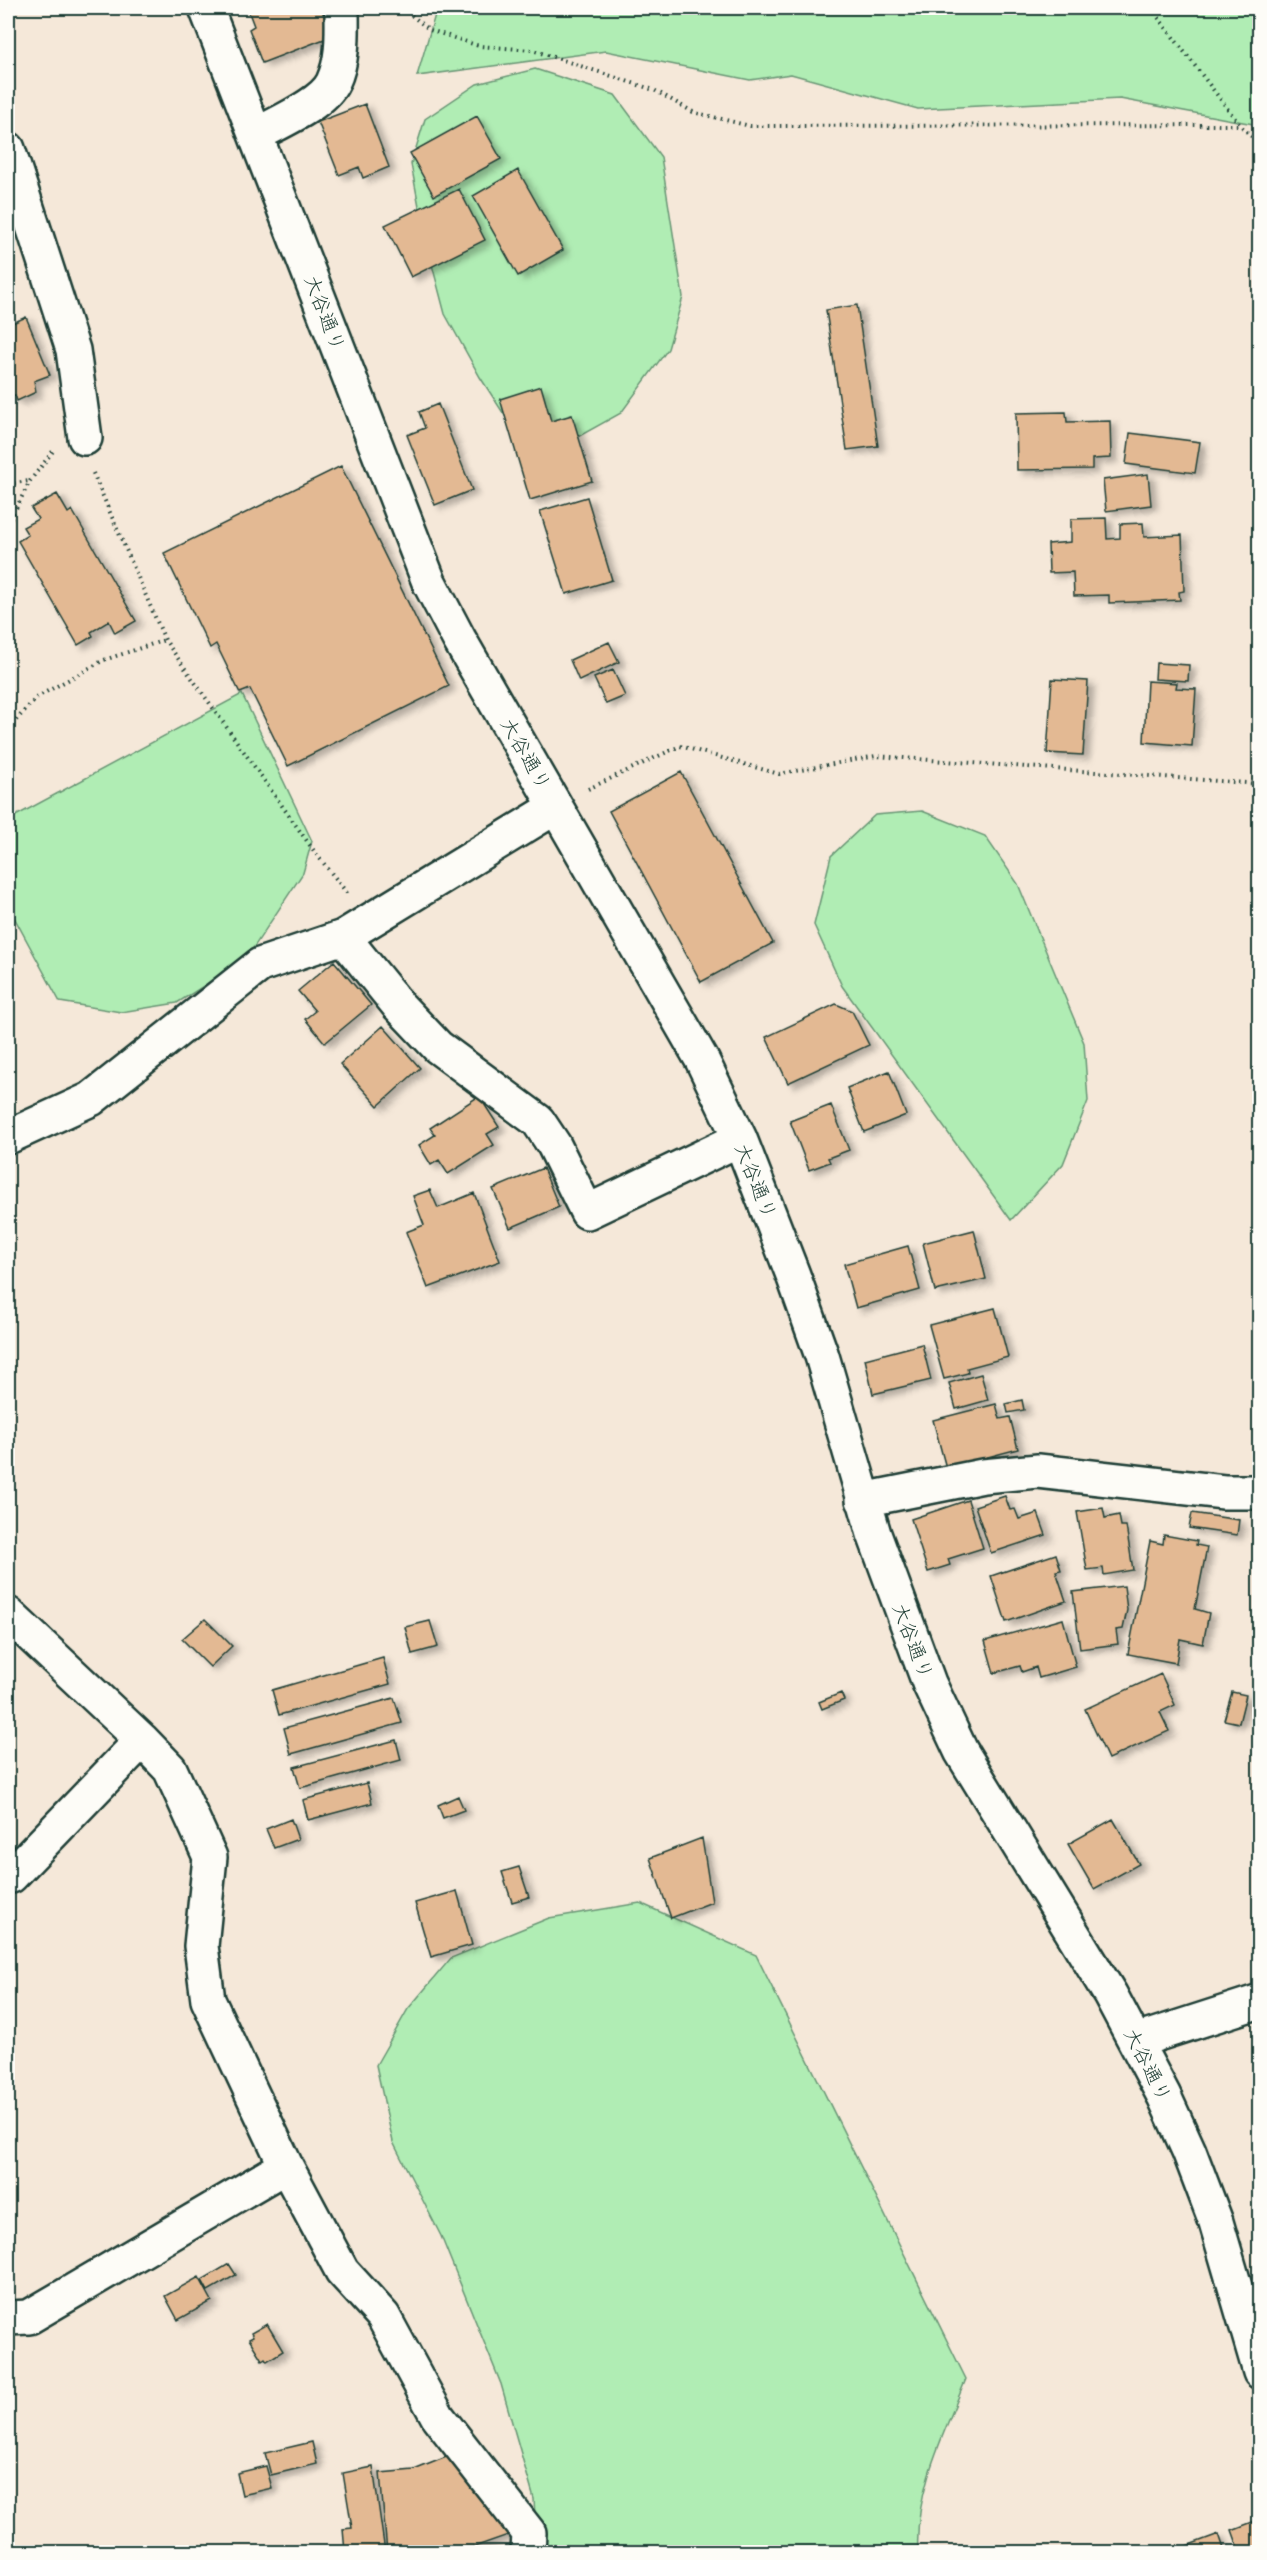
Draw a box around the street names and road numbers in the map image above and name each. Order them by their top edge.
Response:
street label: 大谷通り [299,271,351,355]
street label: 大谷通り [495,713,556,795]
street label: 大谷通り [729,1139,782,1223]
street label: 大谷通り [887,1599,939,1683]
street label: 大谷通り [1118,2024,1177,2107]

